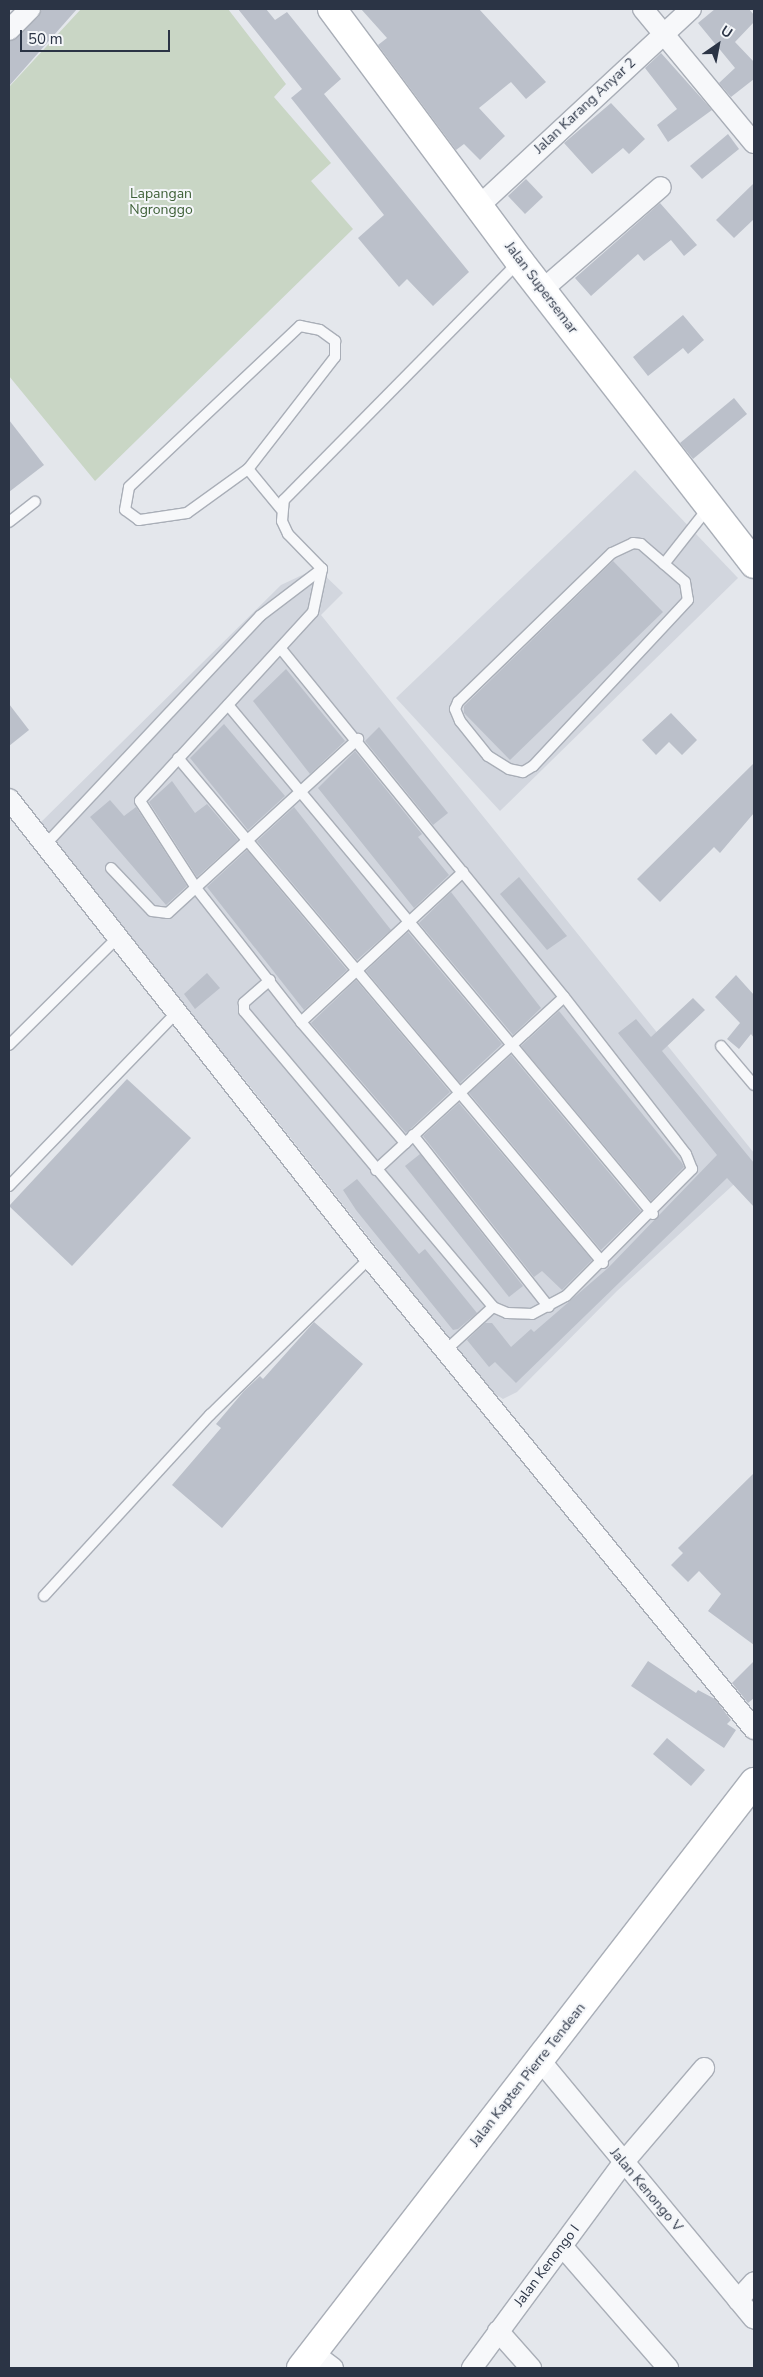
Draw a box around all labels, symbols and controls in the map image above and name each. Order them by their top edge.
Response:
scale bar [22,20,172,52]
north arrow [693,20,743,70]
text: U [717,21,736,43]
text: 50 m [28,29,63,49]
street label: Jalan Karang Anyar 2 [531,55,639,157]
park label: Lapangan Ngronggo [129,186,193,218]
street label: Jalan Supersemar [501,239,581,337]
street label: Jalan Kapten Pierre Tendean [467,2000,589,2150]
street label: Jalan Kenongo V [606,2145,686,2235]
street label: Jalan Kenongo I [511,2222,583,2310]

